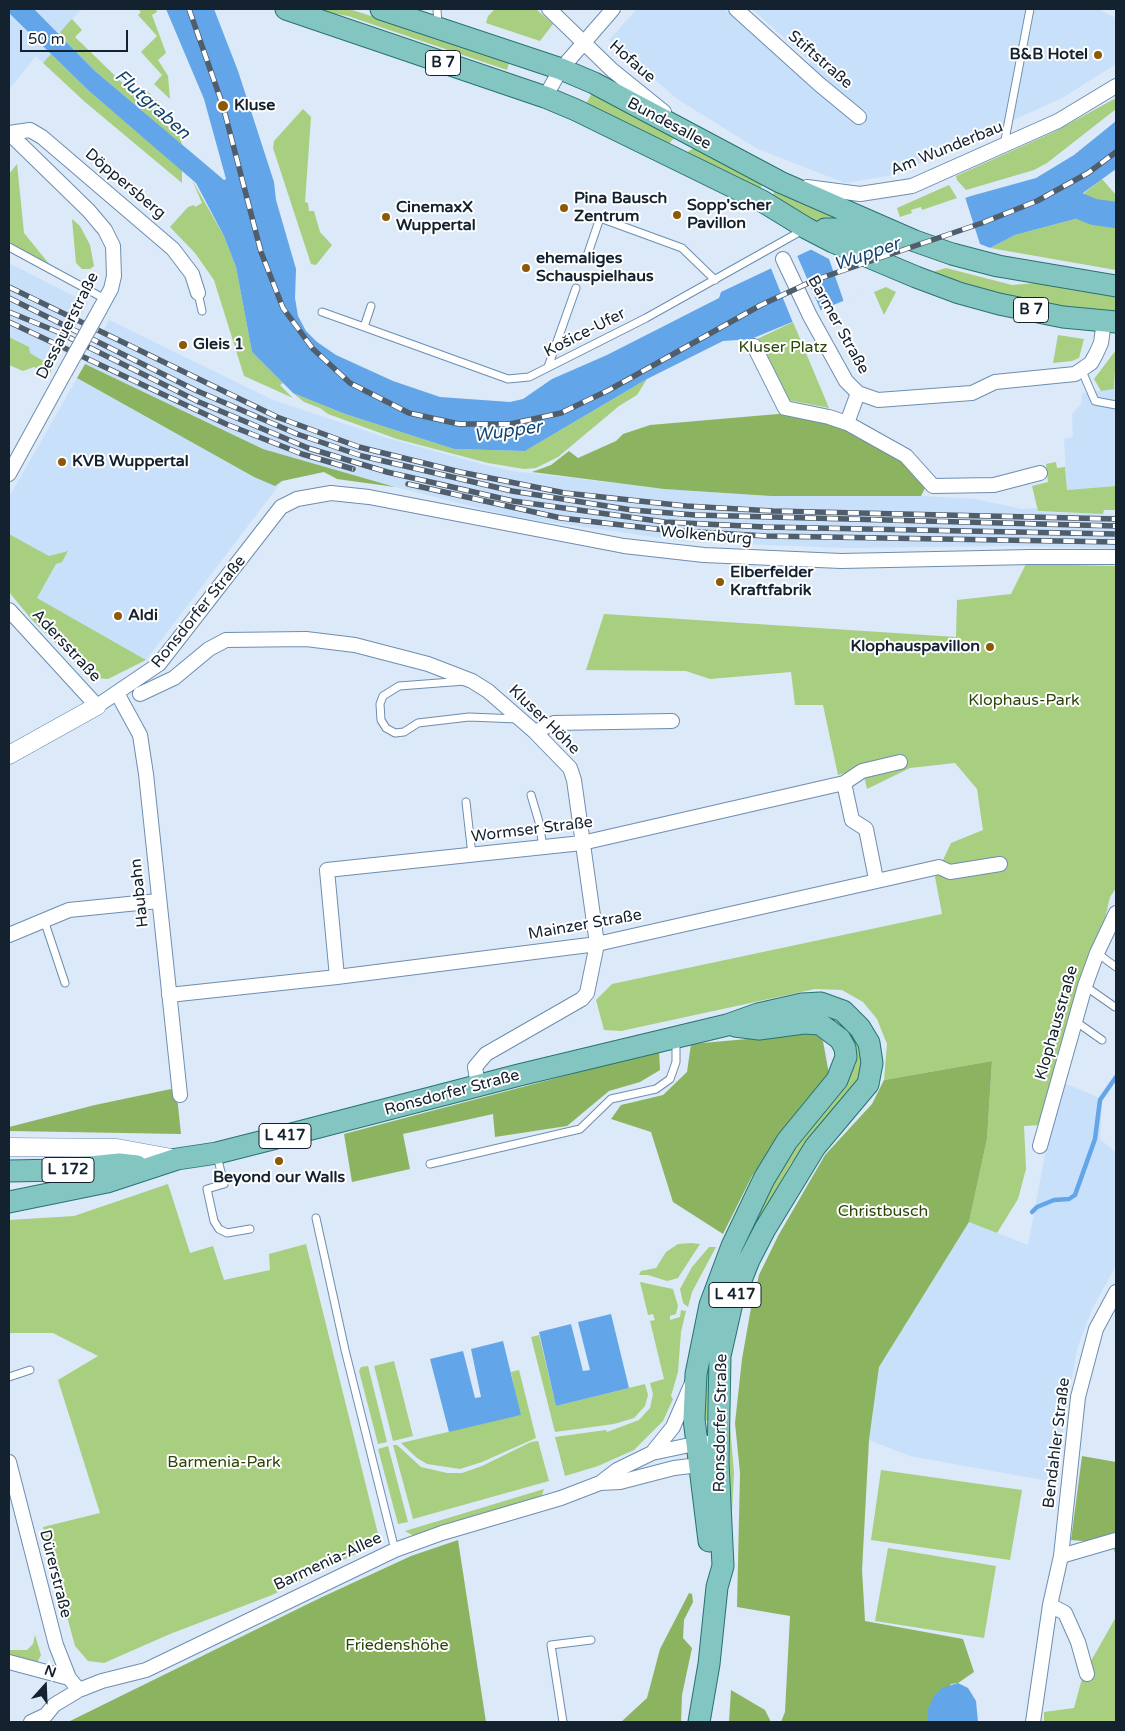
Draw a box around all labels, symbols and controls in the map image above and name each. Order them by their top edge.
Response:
scale bar [22,20,130,52]
street label: Stiftstraße [784,27,856,93]
text: 50 m [28,30,65,48]
street label: Hofaue [605,37,659,87]
place label: B&B Hotel [1009,45,1088,65]
marker: B&B Hotel [1092,49,1104,61]
road number: B 7 [426,50,460,76]
water label: Flutgraben [110,66,194,144]
street label: Bundesallee [624,94,714,154]
place label: Kluse [234,96,275,116]
marker: Kluse [216,99,230,113]
street label: Am Wunderbau [888,118,1006,180]
street label: Döppersberg [81,145,169,223]
place label: Pina Bausch Zentrum [574,189,667,227]
place label: Sopp'scher Pavillon [687,196,771,234]
place label: CinemaxX Wuppertal [396,198,476,236]
marker: Pina Bausch Zentrum [558,202,570,214]
marker: Sopp'scher Pavillon [671,209,683,221]
marker: CinemaxX Wuppertal [380,211,392,223]
water label: Wupper [831,234,903,276]
place label: ehemaliges Schauspielhaus [536,249,654,287]
marker: ehemaliges Schauspielhaus [520,262,532,274]
street label: Dessauerstraße [33,269,103,383]
street label: Barmer Straße [803,272,873,378]
road number: B 7 [1014,298,1048,322]
street label: Košice-Ufer [541,304,629,362]
place label: Gleis 1 [193,335,244,355]
park label: Kluser Platz [739,338,827,358]
marker: Gleis 1 [177,339,189,351]
water label: Wupper [473,417,543,447]
place label: KVB Wuppertal [72,452,189,472]
marker: KVB Wuppertal [56,456,68,468]
street label: Wolkenburg [659,522,753,550]
street label: Ronsdorfer Straße [148,552,250,672]
place label: Elberfelder Kraftfabrik [730,563,813,601]
marker: Elberfelder Kraftfabrik [714,576,726,588]
street label: Adersstraße [27,606,105,686]
place label: Aldi [128,606,158,626]
marker: Aldi [112,610,124,622]
place label: Klophauspavillon [851,637,980,657]
marker: Klophauspavillon [984,641,996,653]
street label: Kluser Höhe [504,681,584,759]
park label: Klophaus-Park [968,691,1080,711]
street label: Wormser Straße [470,813,594,847]
street label: Haubahn [127,858,153,928]
street label: Mainzer Straße [527,906,643,944]
street label: Klophausstraße [1031,964,1083,1082]
street label: Ronsdorfer Straße [382,1066,522,1120]
road number: L 417 [259,1124,311,1148]
marker: Beyond our Walls [273,1155,285,1167]
road number: L 172 [42,1158,94,1182]
place label: Beyond our Walls [213,1168,345,1188]
park label: Christbusch [838,1202,928,1222]
road number: L 417 [709,1282,761,1308]
street label: Ronsdorfer Straße [710,1353,732,1493]
street label: Bendahler Straße [1039,1377,1075,1509]
park label: Barmenia-Park [167,1453,281,1473]
street label: Dürerstraße [35,1528,75,1620]
street label: Barmenia-Allee [271,1529,385,1595]
park label: Friedenshöhe [345,1636,449,1656]
north arrow [20,1661,70,1711]
text: N [42,1662,58,1681]

